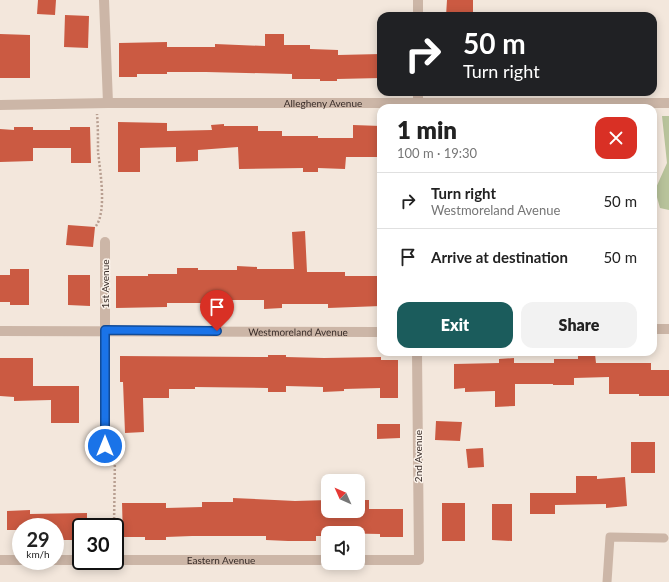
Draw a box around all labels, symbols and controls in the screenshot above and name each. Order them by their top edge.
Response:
text: 50 m [463,26,526,60]
icon: right [397,28,449,80]
text: Turn right [463,60,540,82]
street label: Allegheny Avenue [284,97,362,109]
text: 1 min [397,115,457,144]
button: close [595,117,637,159]
text: 100 m · 19:30 [397,145,477,161]
text: Turn right [431,184,496,202]
icon: right [397,190,419,212]
text: 50 m [603,192,637,210]
text: Westmoreland Avenue [431,202,560,218]
icon: arrive [397,246,419,268]
text: Arrive at destination [431,248,568,266]
text: 50 m [603,248,637,266]
street label: 1st Avenue [99,259,111,309]
pin [200,290,234,331]
icon: arrive [206,296,228,318]
button: Exit [397,302,513,348]
button: Share [521,302,637,348]
street label: Westmoreland Avenue [248,326,348,338]
position arrow [84,425,126,467]
street label: 2nd Avenue [412,430,424,482]
north arrow [321,474,365,518]
map controls [321,474,365,570]
speed limit sign: 30 [72,518,124,570]
button: sound [321,526,365,570]
text: 29 [26,527,50,551]
text: km/h [26,548,50,560]
street label: Eastern Avenue [187,554,255,566]

